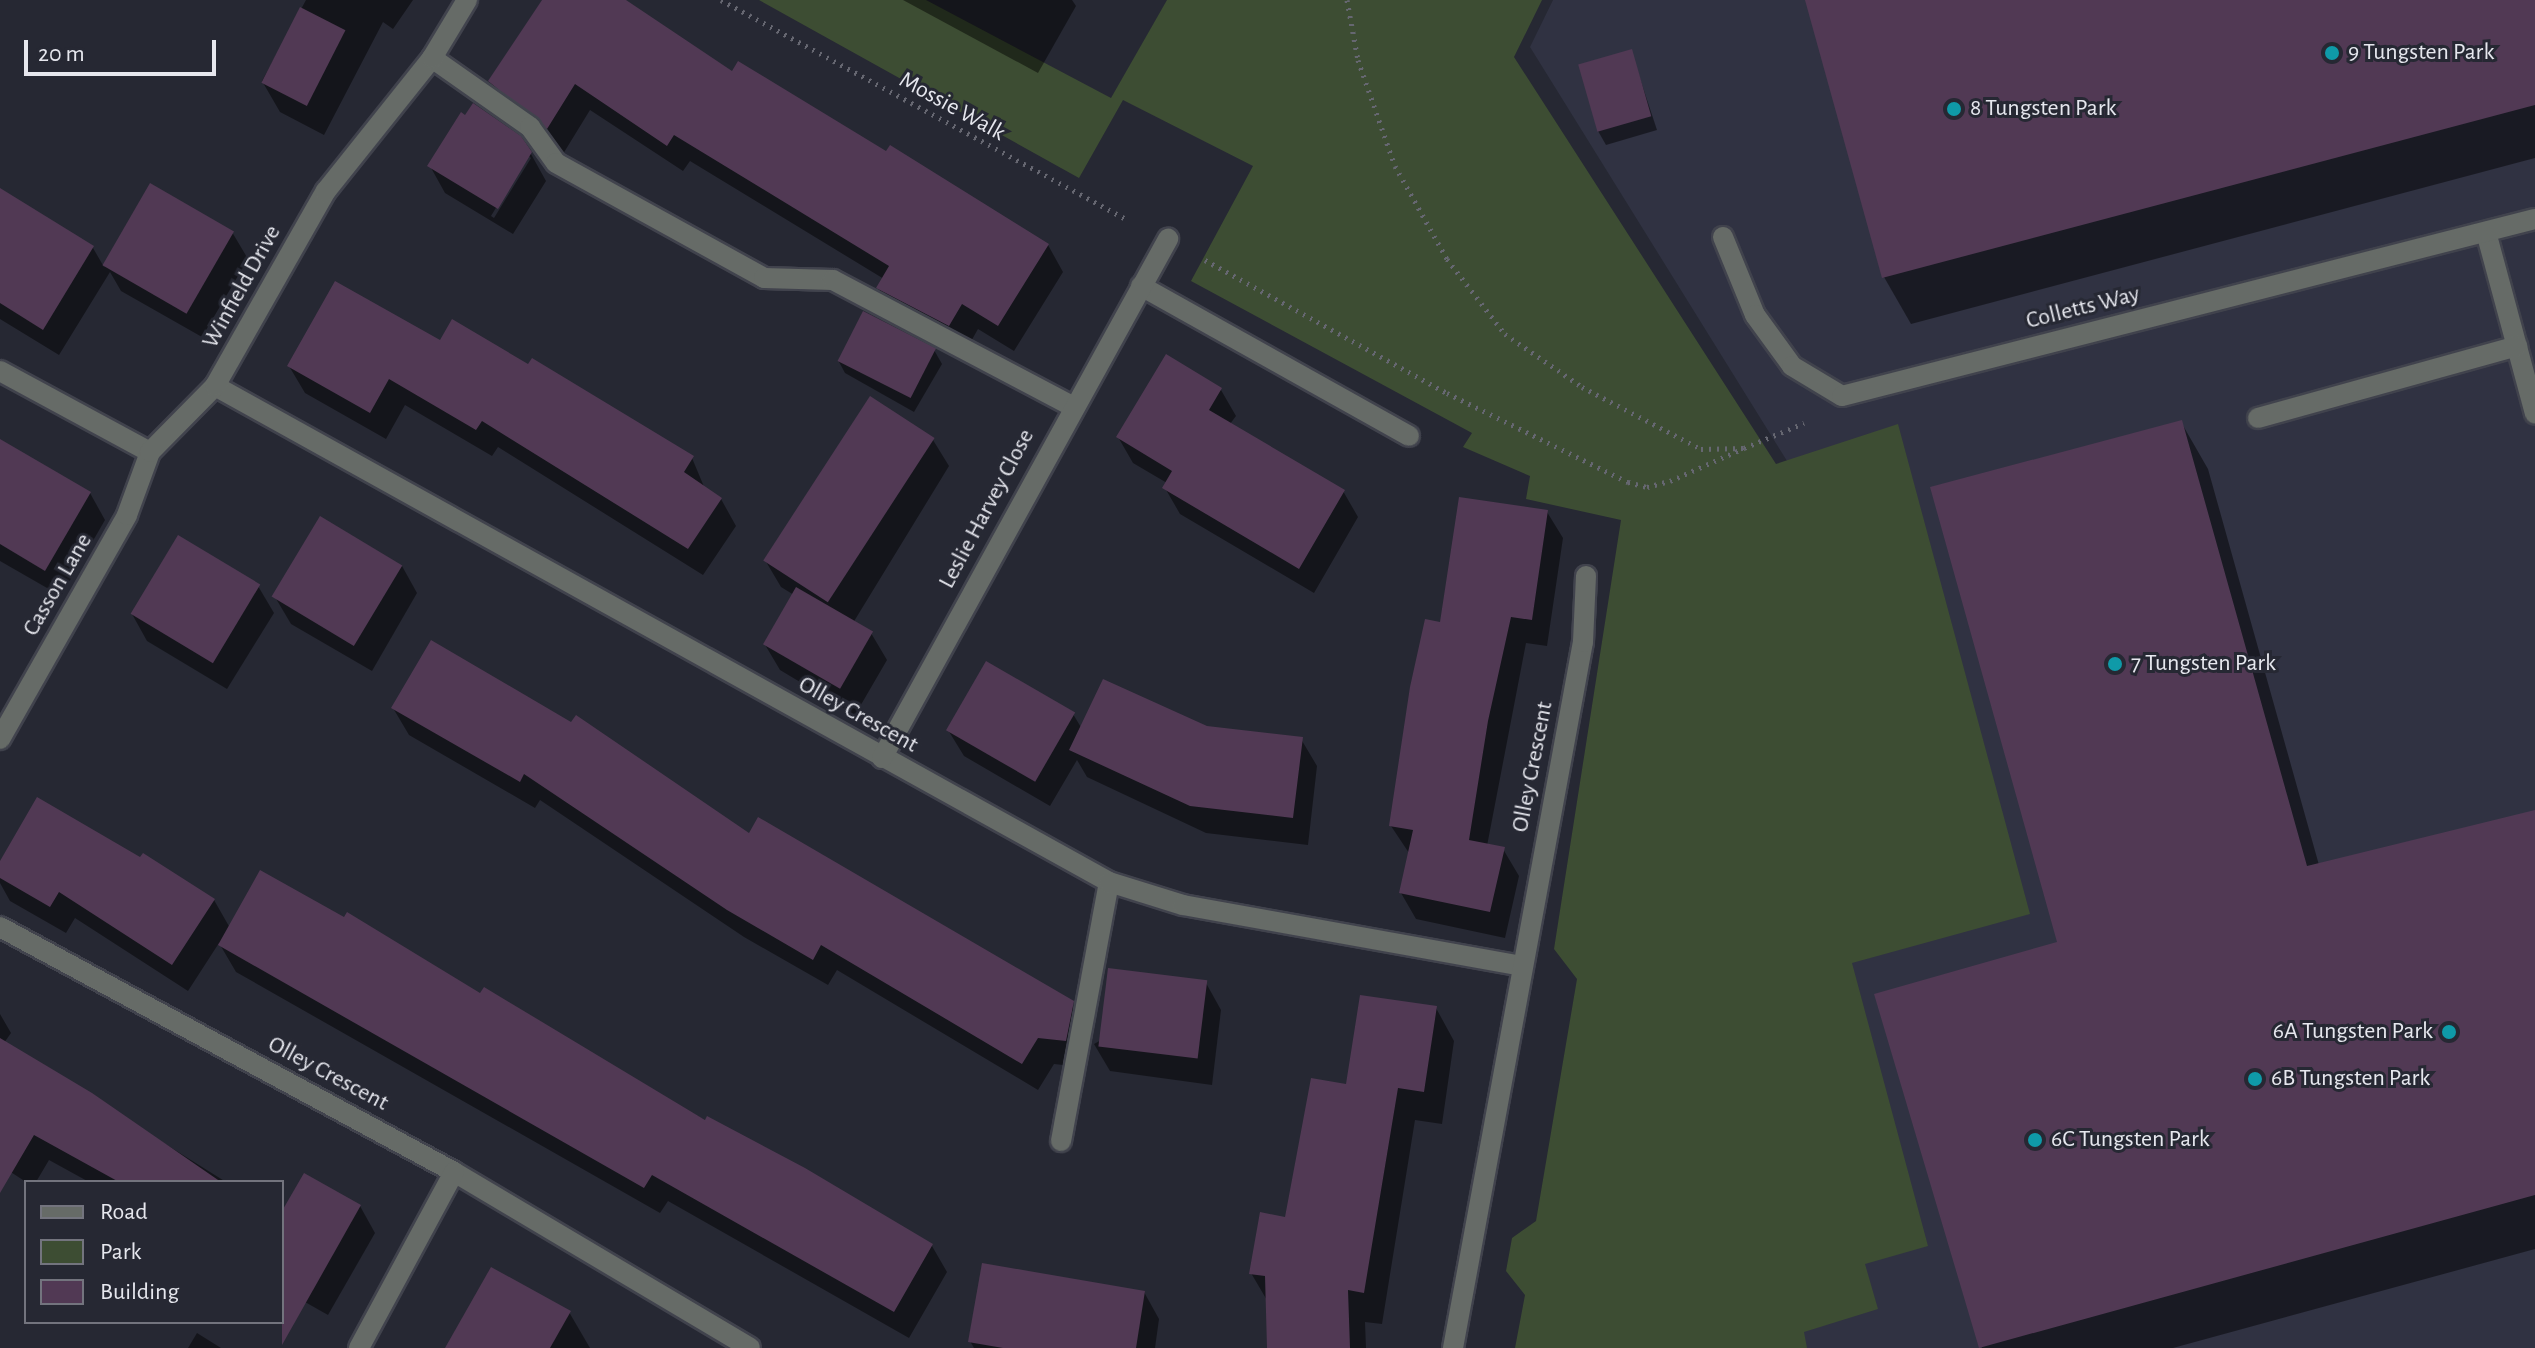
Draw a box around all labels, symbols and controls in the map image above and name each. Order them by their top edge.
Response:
scale bar [28,24,220,74]
place label: 9 Tungsten Park [2348,39,2494,67]
text: 20 m [38,42,85,66]
marker: 9 Tungsten Park [2323,44,2341,62]
street label: Mossie Walk [894,66,1010,148]
place label: 8 Tungsten Park [1970,95,2116,123]
marker: 8 Tungsten Park [1945,100,1963,118]
street label: Winfield Drive [196,221,288,353]
street label: Colletts Way [2023,280,2143,336]
street label: Leslie Harvey Close [933,424,1041,594]
street label: Casson Lane [17,529,99,641]
place label: 7 Tungsten Park [2131,650,2276,678]
marker: 7 Tungsten Park [2106,655,2124,673]
street label: Olley Crescent [793,670,923,760]
street label: Olley Crescent [1506,699,1560,835]
place label: 6A Tungsten Park [2273,1018,2433,1046]
marker: 6A Tungsten Park [2440,1023,2458,1041]
street label: Olley Crescent [263,1030,393,1118]
place label: 6B Tungsten Park [2271,1065,2430,1093]
marker: 6B Tungsten Park [2246,1070,2264,1088]
place label: 6C Tungsten Park [2051,1126,2210,1154]
marker: 6C Tungsten Park [2026,1131,2044,1149]
legend [24,1180,284,1324]
text: Road [100,1200,148,1224]
text: Park [100,1240,141,1264]
text: Building [100,1280,179,1304]

